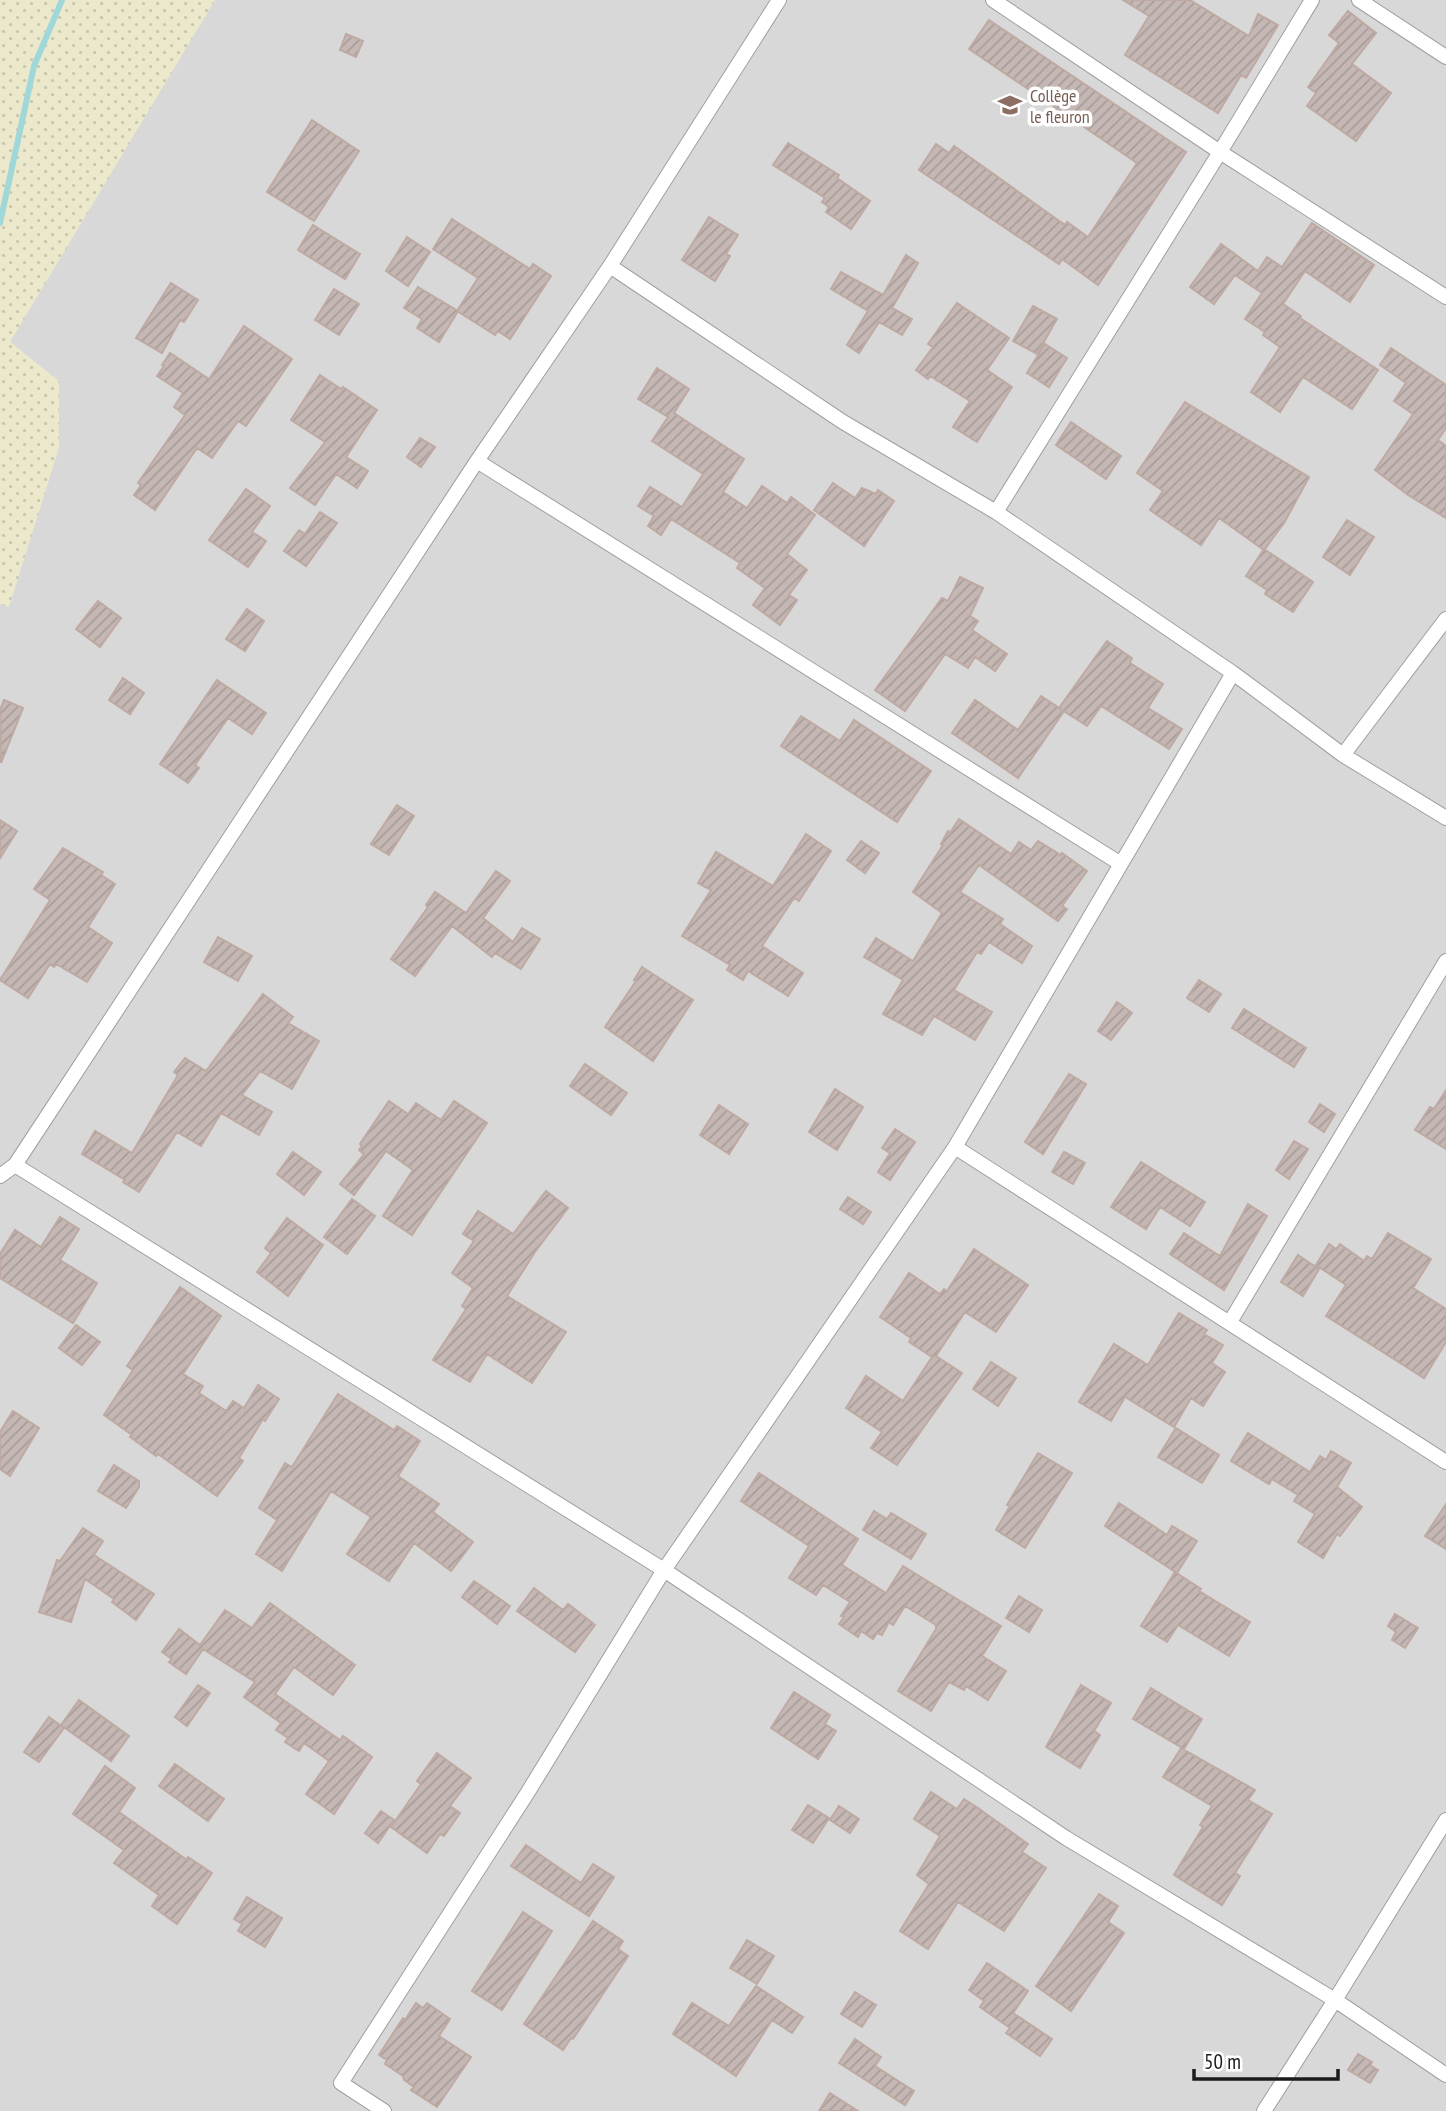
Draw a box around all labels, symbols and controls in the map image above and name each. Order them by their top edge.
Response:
place label: Collège le fleuron [1030,84,1090,128]
school or university icon: Collège le fleuron [996,91,1024,119]
scale bar [1194,2038,1338,2082]
text: 50 m [1204,2048,1241,2075]

